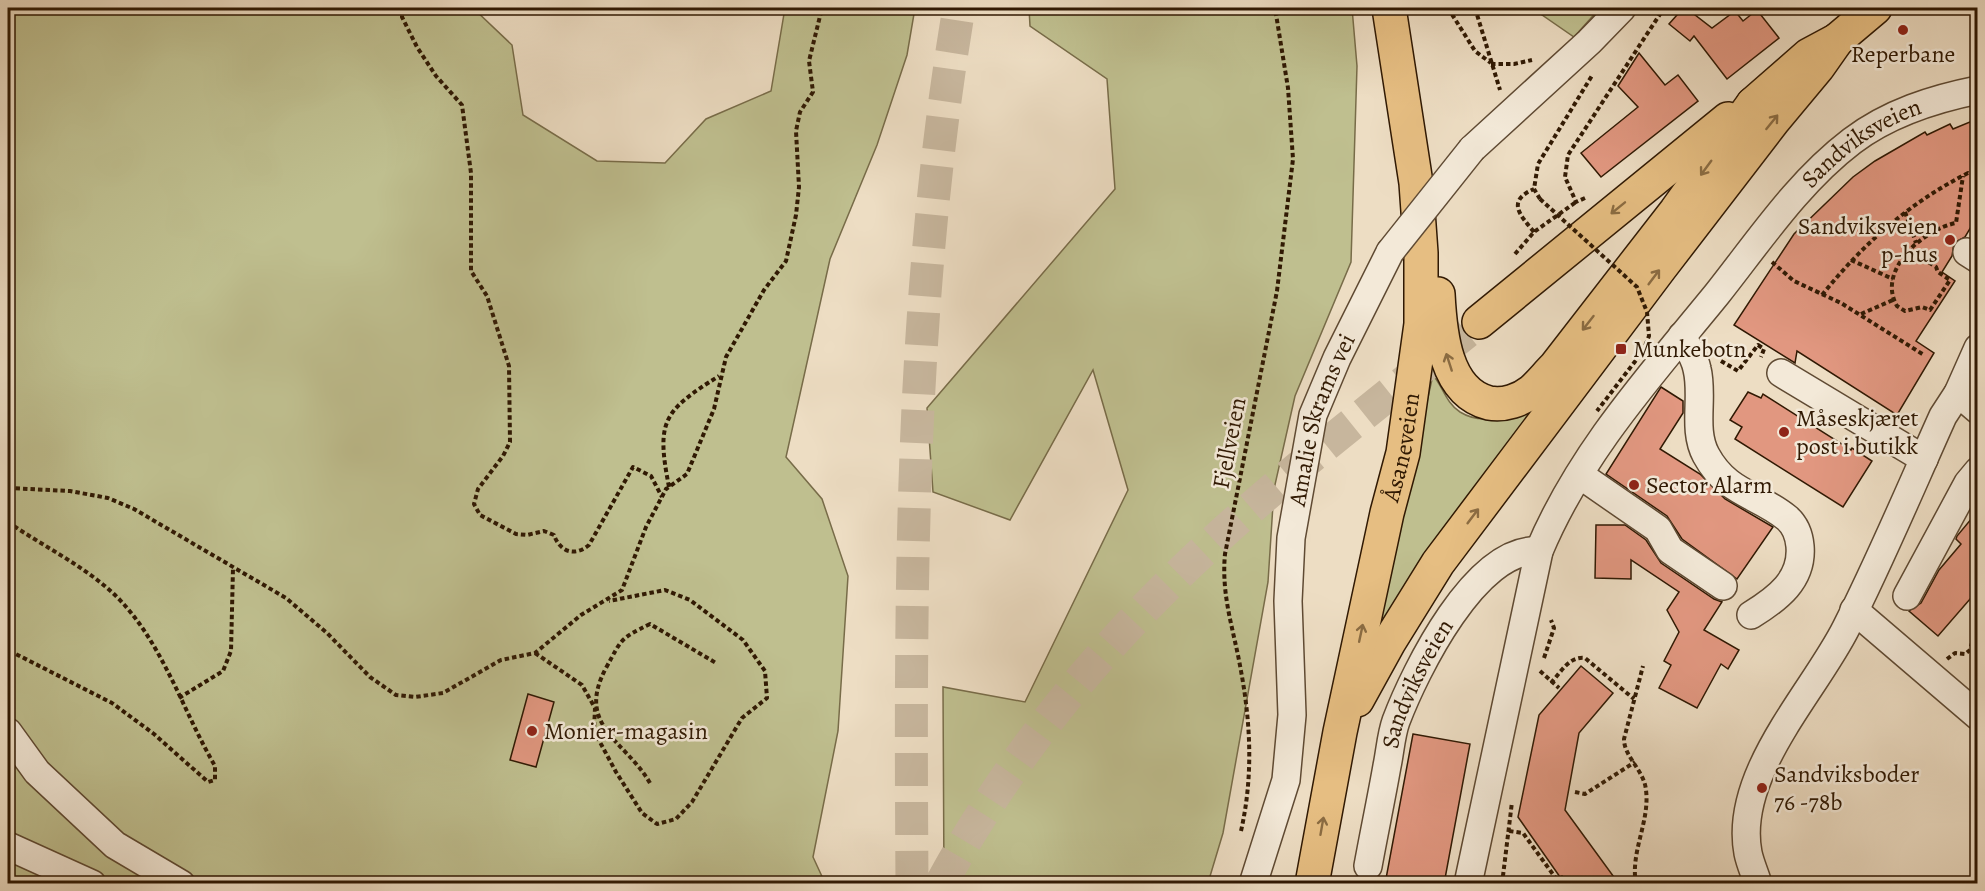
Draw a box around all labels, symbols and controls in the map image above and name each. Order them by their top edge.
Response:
marker: Reperbane [1896,23,1910,37]
place label: Reperbane [1851,38,1955,70]
street label: Sandviksveien [1794,90,1926,195]
one-way arrow [1766,114,1779,130]
one-way arrow [1700,160,1713,176]
one-way arrow [1610,202,1626,215]
place label: Sandviksveien p-hus [1798,210,1938,270]
marker: Sandviksveien p-hus [1943,233,1957,247]
one-way arrow [1647,269,1660,285]
one-way arrow [1582,315,1594,331]
street label: Amalie Skrams vei [1281,328,1363,510]
place label: Munkebotn [1633,333,1746,365]
marker: Munkebotn [1614,342,1628,356]
one-way arrow [1443,353,1454,372]
street label: Åsaneveien [1374,391,1427,506]
street label: Fjellveien [1204,395,1254,491]
place label: Måseskjæret post i butikk [1796,402,1919,462]
marker: Måseskjæret post i butikk [1777,425,1791,439]
place label: Sector Alarm [1646,469,1773,501]
marker: Sector Alarm [1627,478,1641,492]
one-way arrow [1467,509,1480,525]
street label: Sandviksveien [1374,612,1461,751]
one-way arrow [1356,624,1367,644]
place label: Monier-magasin [544,715,708,747]
marker: Monier-magasin [525,724,539,738]
place label: Sandviksboder 76 -78b [1774,758,1919,818]
marker: Sandviksboder 76 -78b [1755,781,1769,795]
one-way arrow [1316,816,1327,836]

